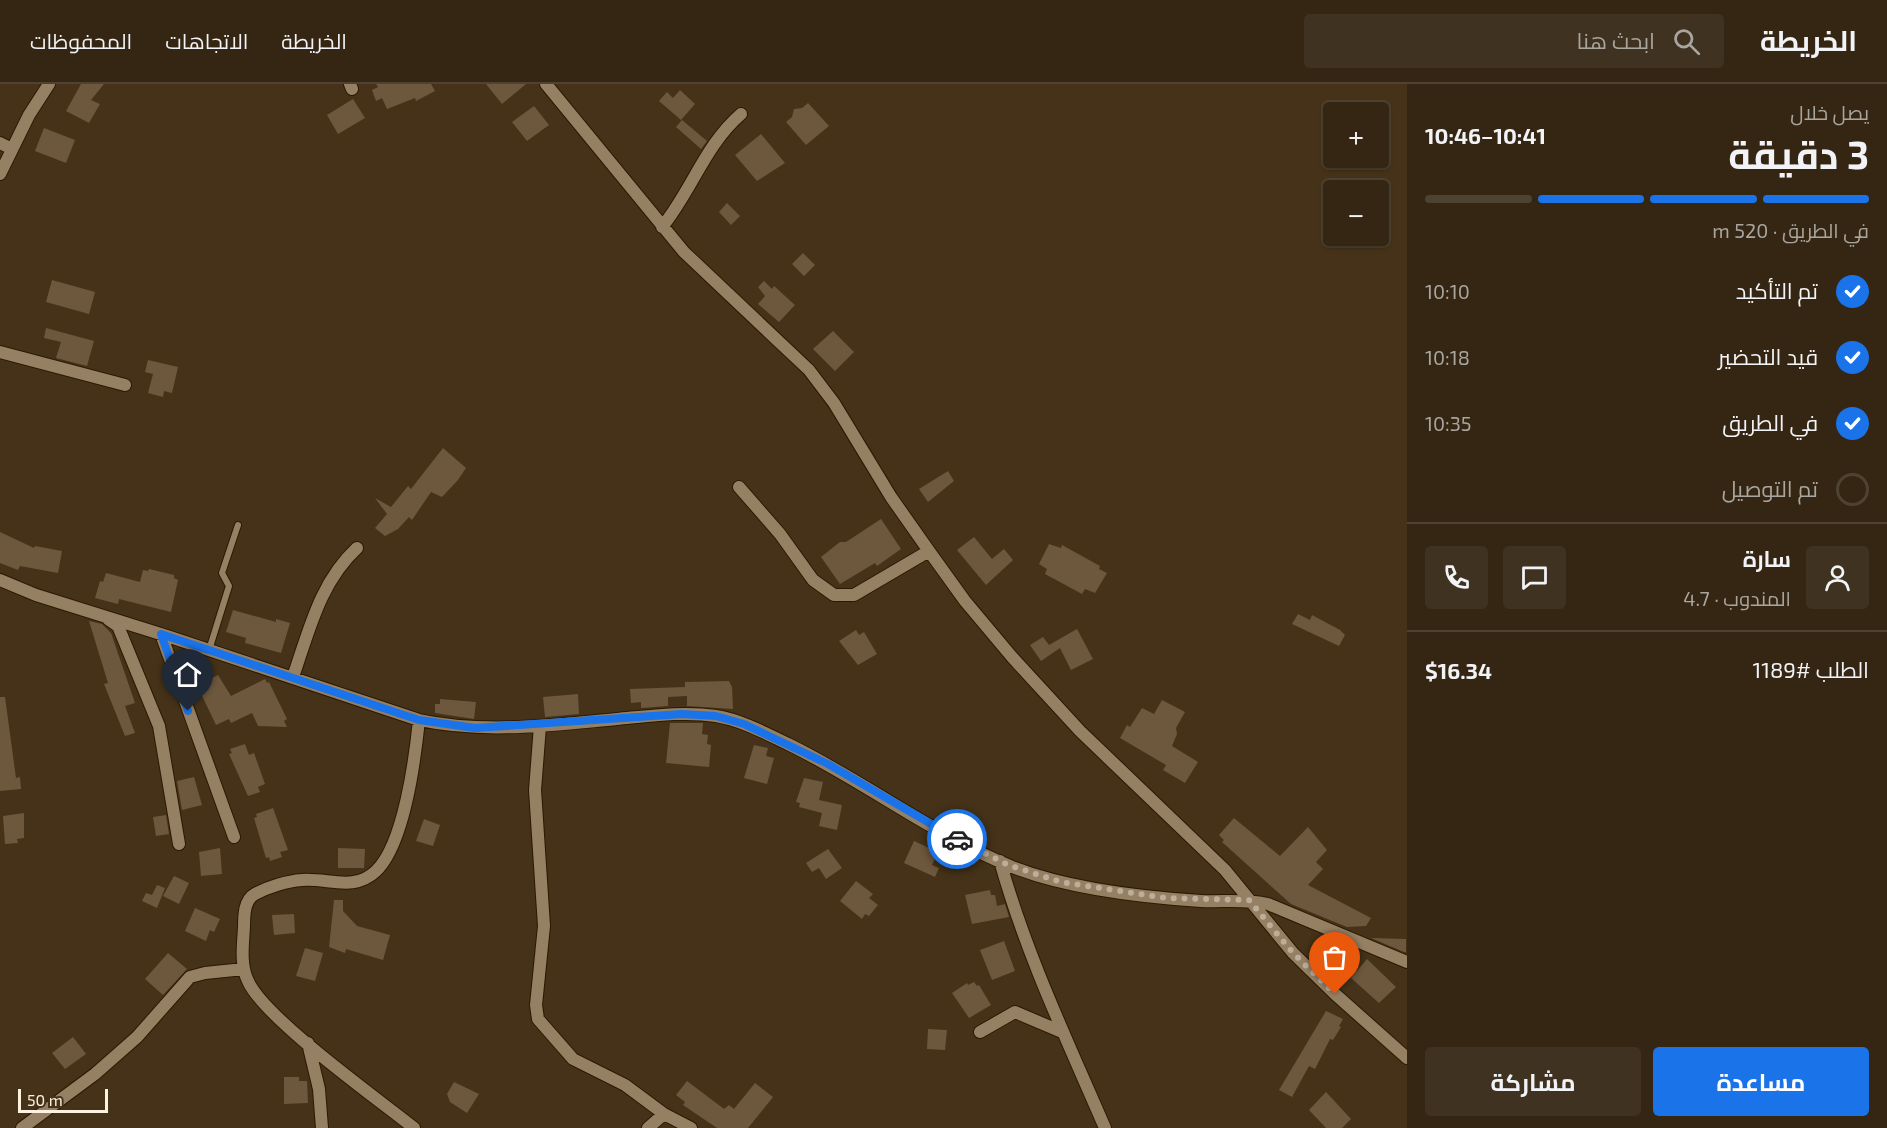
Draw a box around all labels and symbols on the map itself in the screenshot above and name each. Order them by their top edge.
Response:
pin [162,649,213,711]
courier [927,809,987,869]
pin [1309,932,1360,994]
scale bar [18,1086,108,1114]

